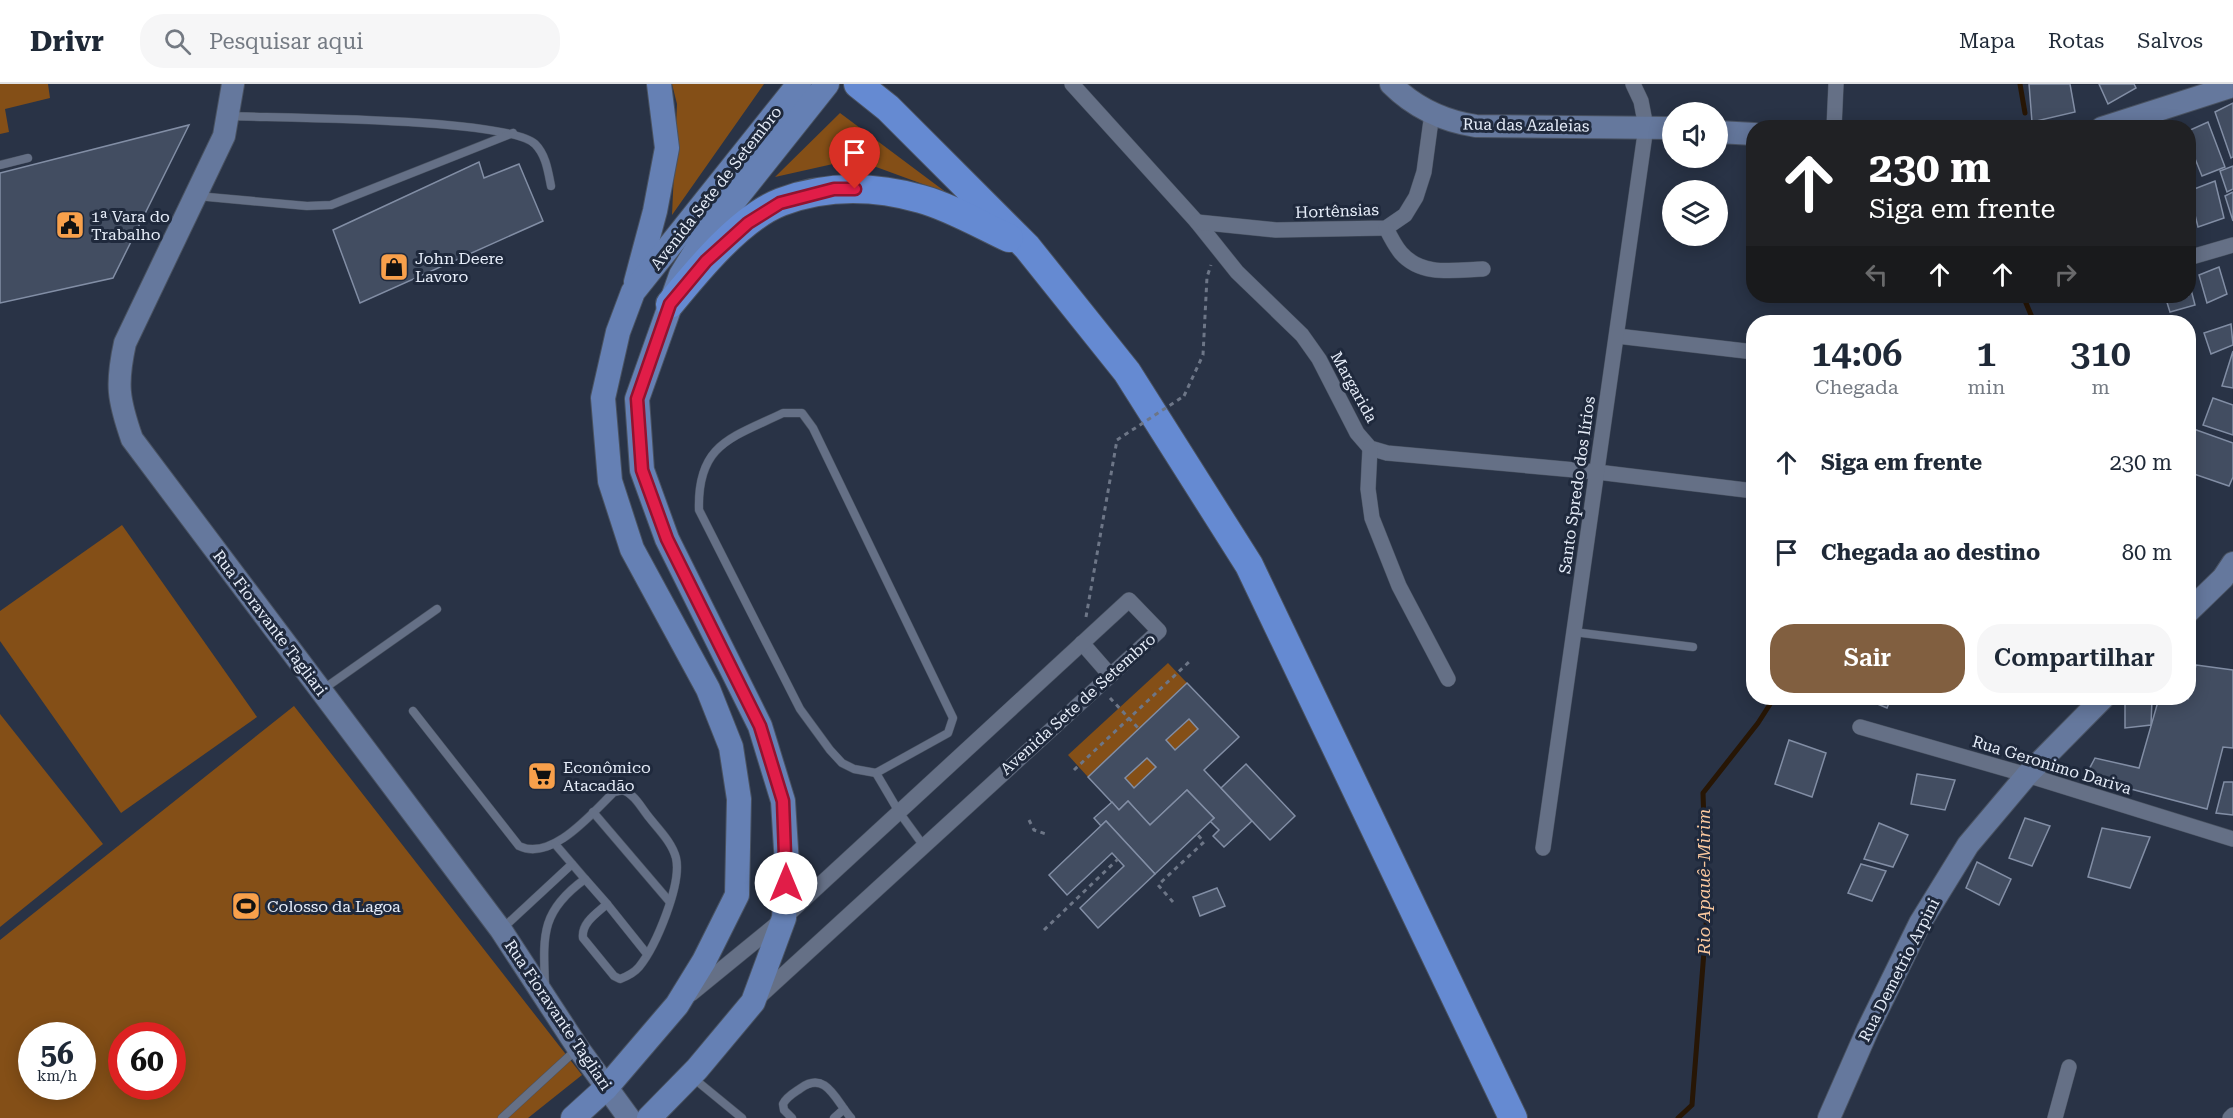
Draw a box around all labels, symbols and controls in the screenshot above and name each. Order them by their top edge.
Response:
search box [140,14,560,68]
text: Drivr [30,25,104,58]
icon: search [161,25,194,58]
text: Pesquisar aqui [209,29,363,54]
text: Mapa [1959,29,2015,53]
text: Rotas [2048,29,2104,53]
text: Salvos [2137,29,2203,53]
street label: Avenida Sete de Setembro [646,102,786,273]
map controls [1662,102,1728,246]
button: sound [1662,102,1728,168]
street label: Rua das Azaleias [1462,114,1590,136]
pin [829,127,880,189]
icon: arrive [838,136,871,169]
text: 230 m [1869,143,1991,192]
icon: ahead [1770,144,1848,222]
button: layers [1662,180,1728,246]
text: Siga em frente [1869,193,2055,225]
street label: Hortênsias [1295,200,1380,222]
place label: 1ª Vara do Trabalho [91,207,170,244]
public building icon: 1ª Vara do Trabalho [54,209,86,241]
place label: John Deere Lavoro [415,249,504,286]
shop icon: John Deere Lavoro [378,251,410,283]
icon: left [1860,258,1893,291]
icon: ahead [1923,258,1956,291]
icon: ahead [1986,258,2019,291]
icon: right [2049,258,2082,291]
text: 14:06 [1811,333,1902,375]
text: 1 [1976,333,1996,375]
text: 310 [2070,333,2131,375]
street label: Margarida [1327,348,1381,426]
text: Chegada [1815,375,1899,399]
text: min [1968,375,2005,399]
text: m [2091,375,2110,399]
street label: Santo Spredo dos lírios [1555,394,1599,575]
icon: ahead [1770,446,1803,479]
text: Siga em frente [1821,450,1982,475]
text: 230 m [2109,450,2172,475]
icon: arrive [1770,536,1803,569]
text: Chegada ao destino [1821,540,2040,565]
text: 80 m [2122,540,2172,565]
street label: Rua Fioravante Tagliari [209,547,331,699]
button: Sair [1770,624,1965,693]
button: Compartilhar [1977,624,2172,693]
street label: Avenida Sete de Setembro [997,629,1160,779]
street label: Rua Geronimo Dariva [1970,732,2134,798]
place label: Econômico Atacadão [563,758,651,795]
supermarket icon: Econômico Atacadão [526,760,558,792]
water label: Rio Apauê-Mirim [1693,809,1714,956]
position arrow [754,851,818,915]
sports icon: Colosso da Lagoa [230,890,262,922]
street label: Rua Demetrio Arpini [1855,895,1943,1045]
place label: Colosso da Lagoa [267,897,401,916]
street label: Rua Fioravante Tagliari [501,936,615,1094]
speed limit sign: 60 [108,1022,186,1100]
text: 56 [40,1036,74,1071]
text: km/h [37,1067,77,1085]

